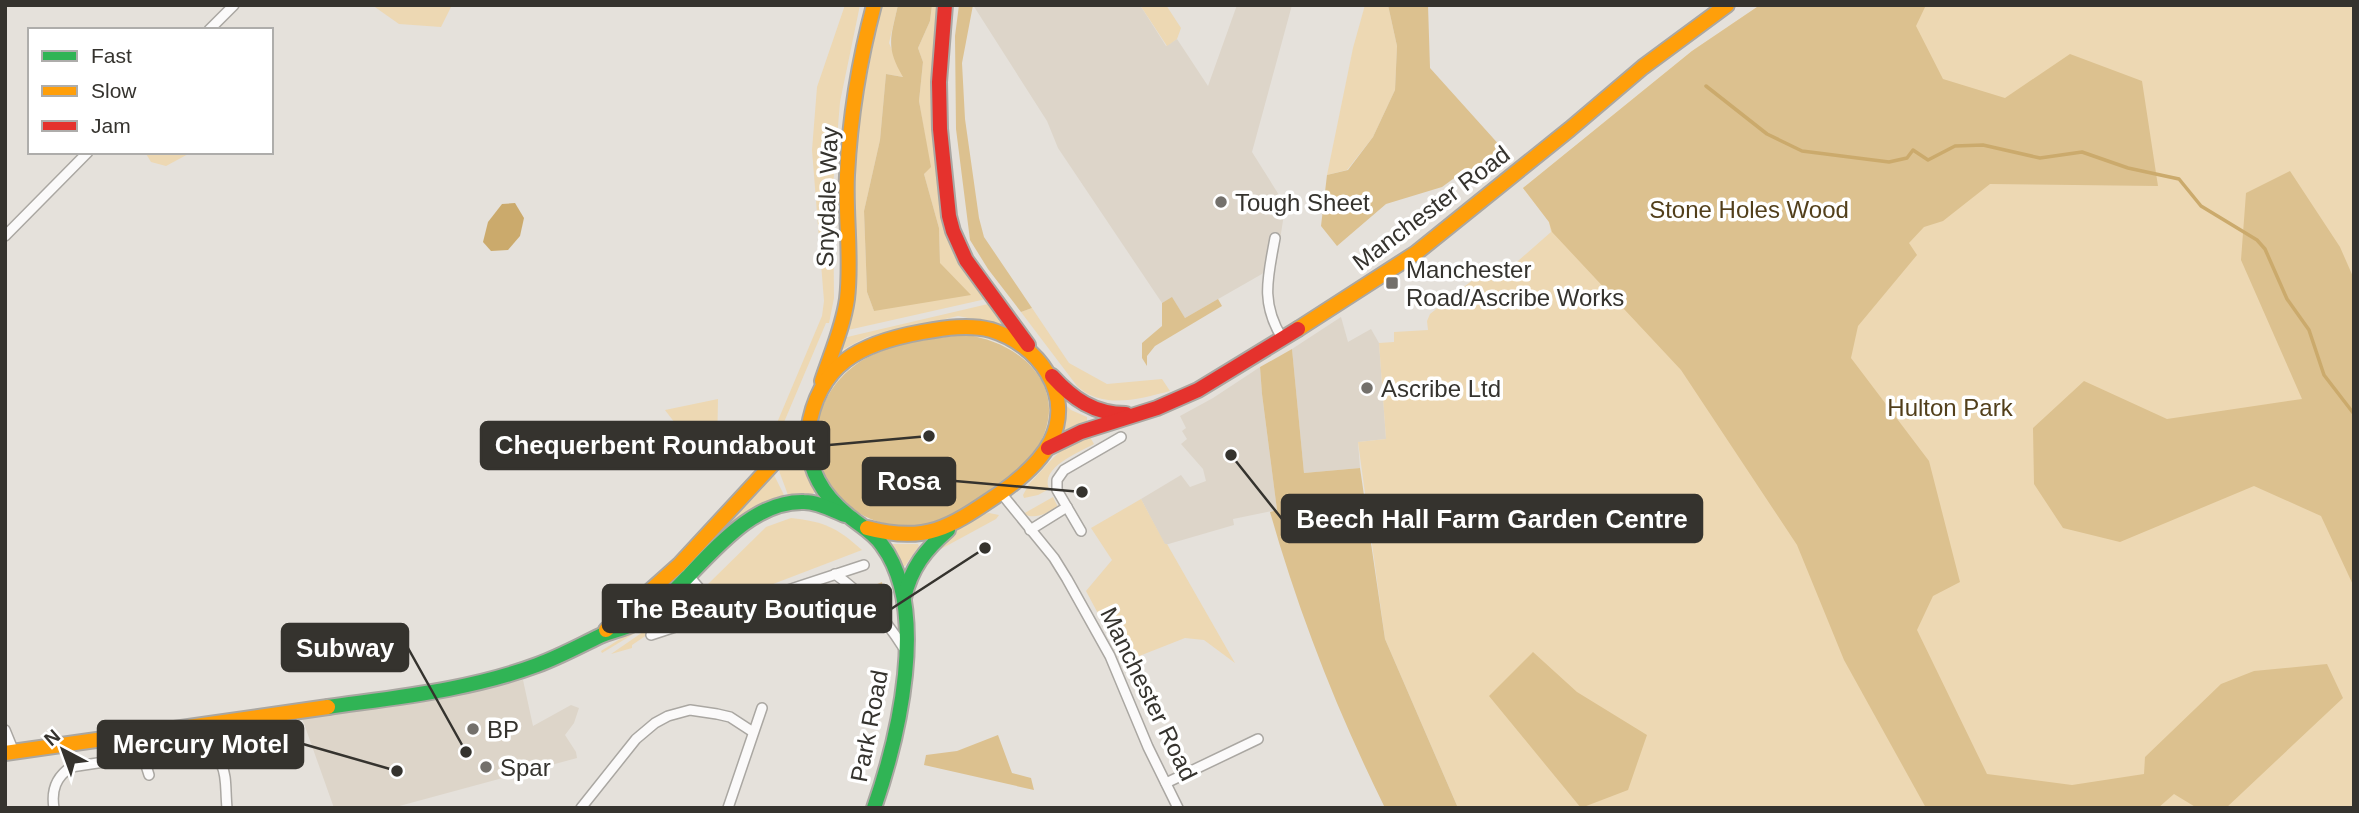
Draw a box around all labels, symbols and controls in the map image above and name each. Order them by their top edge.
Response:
legend [28,28,273,154]
text: Fast [91,44,132,67]
text: Slow [91,79,137,102]
text: Jam [91,114,131,137]
street label: Snydale Way [811,126,843,268]
street label: Manchester Road [1347,140,1515,276]
place label: Tough Sheet [1235,189,1370,216]
marker: Tough Sheet [1213,194,1229,210]
park label: Stone Holes Wood [1649,196,1849,223]
place label: Manchester Road/Ascribe Works [1406,256,1624,311]
marker: Manchester Road/Ascribe Works [1384,275,1400,291]
place label: Ascribe Ltd [1381,375,1501,402]
marker: Ascribe Ltd [1359,380,1375,396]
park label: Hulton Park [1887,394,2014,421]
callout: Chequerbent Roundabout [481,422,829,469]
text: Chequerbent Roundabout [495,430,816,460]
callout: Rosa [863,458,955,505]
text: Rosa [877,466,941,496]
callout: Beech Hall Farm Garden Centre [1282,495,1702,542]
text: Beech Hall Farm Garden Centre [1296,504,1688,534]
callout: The Beauty Boutique [603,585,891,632]
text: The Beauty Boutique [617,594,877,624]
street label: Manchester Road [1095,603,1203,785]
callout: Subway [282,624,408,671]
text: Subway [296,633,395,663]
street label: Park Road [845,668,893,784]
north arrow [28,715,98,785]
place label: BP [487,716,519,743]
callout: Mercury Motel [98,721,303,768]
marker: BP [465,721,481,737]
text: N [40,725,64,750]
text: Mercury Motel [113,729,289,759]
place label: Spar [500,754,551,781]
marker: Spar [478,759,494,775]

